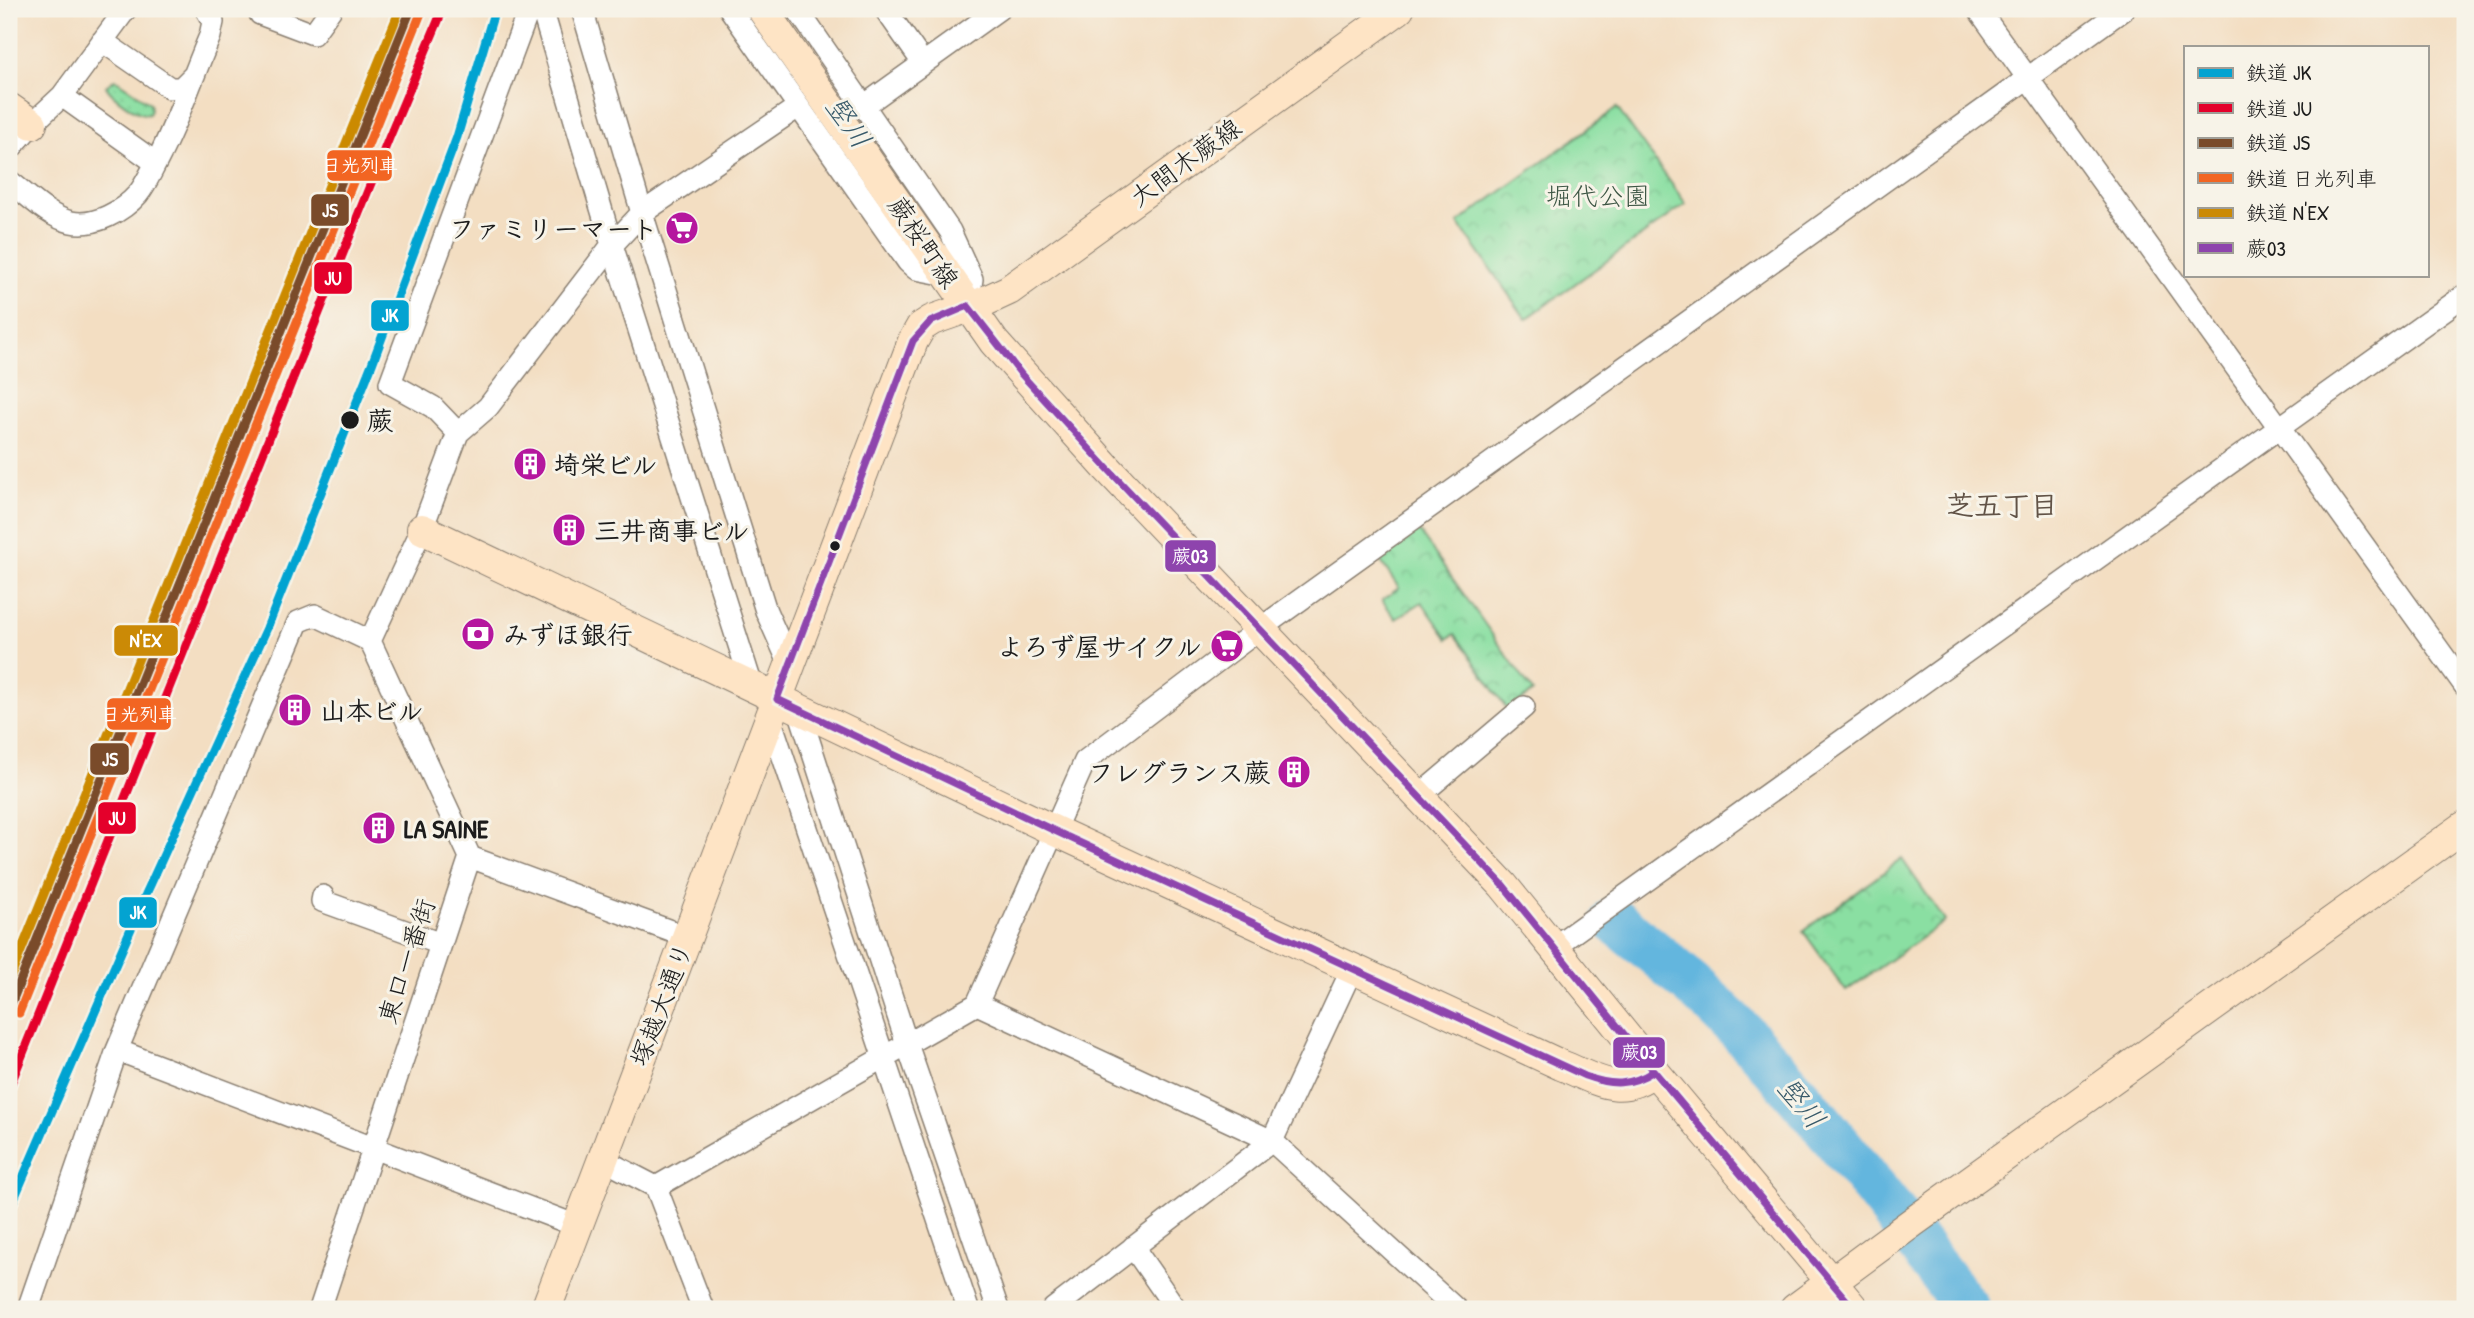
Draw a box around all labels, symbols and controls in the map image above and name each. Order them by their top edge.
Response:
legend [2184,46,2428,276]
text: 鉄道 JK [2246,58,2312,87]
water label: 竪川 [817,88,881,156]
text: 鉄道 JU [2246,94,2312,123]
street label: 大間木蕨線 [1122,110,1248,214]
text: 鉄道 JS [2246,128,2311,157]
line badge: 日光列車 [326,149,393,182]
text: 日光列車 [322,152,398,178]
text: 鉄道 日光列車 [2246,164,2377,193]
park label: 堀代公園 [1546,178,1650,213]
street label: 蕨桜町線 [880,189,968,295]
line badge: JS [310,193,350,227]
text: JS [322,197,338,223]
text: 鉄道 N'EX [2246,198,2330,227]
supermarket icon: ファミリーマート [663,209,701,247]
place label: ファミリーマート [449,211,658,246]
text: 蕨03 [2246,234,2286,263]
line badge: JU [313,261,353,295]
text: JU [324,265,342,291]
line badge: JK [370,299,410,332]
text: JK [382,302,399,328]
place label: 蕨 [367,403,393,438]
marker: 蕨 [339,409,361,431]
building icon: 埼栄ビル [511,445,549,483]
place label: 埼栄ビル [554,447,657,482]
district label: 芝五丁目 [1946,486,2058,524]
building icon: 三井商事ビル [550,511,588,549]
place label: 三井商事ビル [594,513,749,548]
unlabelled marker [828,539,842,553]
line badge: 蕨03 [1164,539,1217,573]
text: 蕨03 [1172,543,1208,569]
bank icon: みずほ銀行 [459,615,497,653]
place label: みずほ銀行 [503,617,632,652]
line badge: N'EX [113,624,179,657]
text: N'EX [129,627,163,653]
supermarket icon: よろず屋サイクル [1208,627,1246,665]
place label: よろず屋サイクル [997,629,1202,664]
building icon: 山本ビル [276,691,314,729]
place label: 山本ビル [320,693,423,728]
line badge: 日光列車 [106,697,172,731]
text: 日光列車 [101,701,177,727]
line badge: JS [89,742,130,776]
text: JS [102,746,118,772]
building icon: フレグランス蕨 [1275,753,1313,791]
place label: フレグランス蕨 [1088,755,1270,790]
line badge: JU [97,801,137,835]
text: JU [108,805,126,831]
building icon: LA SAINE [360,809,398,847]
place label: LA SAINE [404,811,489,846]
street label: 東口一番街 [369,894,443,1028]
line badge: JK [118,896,158,929]
text: JK [130,899,147,925]
street label: 塚越大通り [621,937,701,1071]
line badge: 蕨03 [1612,1036,1666,1069]
text: 蕨03 [1621,1039,1657,1065]
water label: 竪川 [1770,1069,1834,1137]

